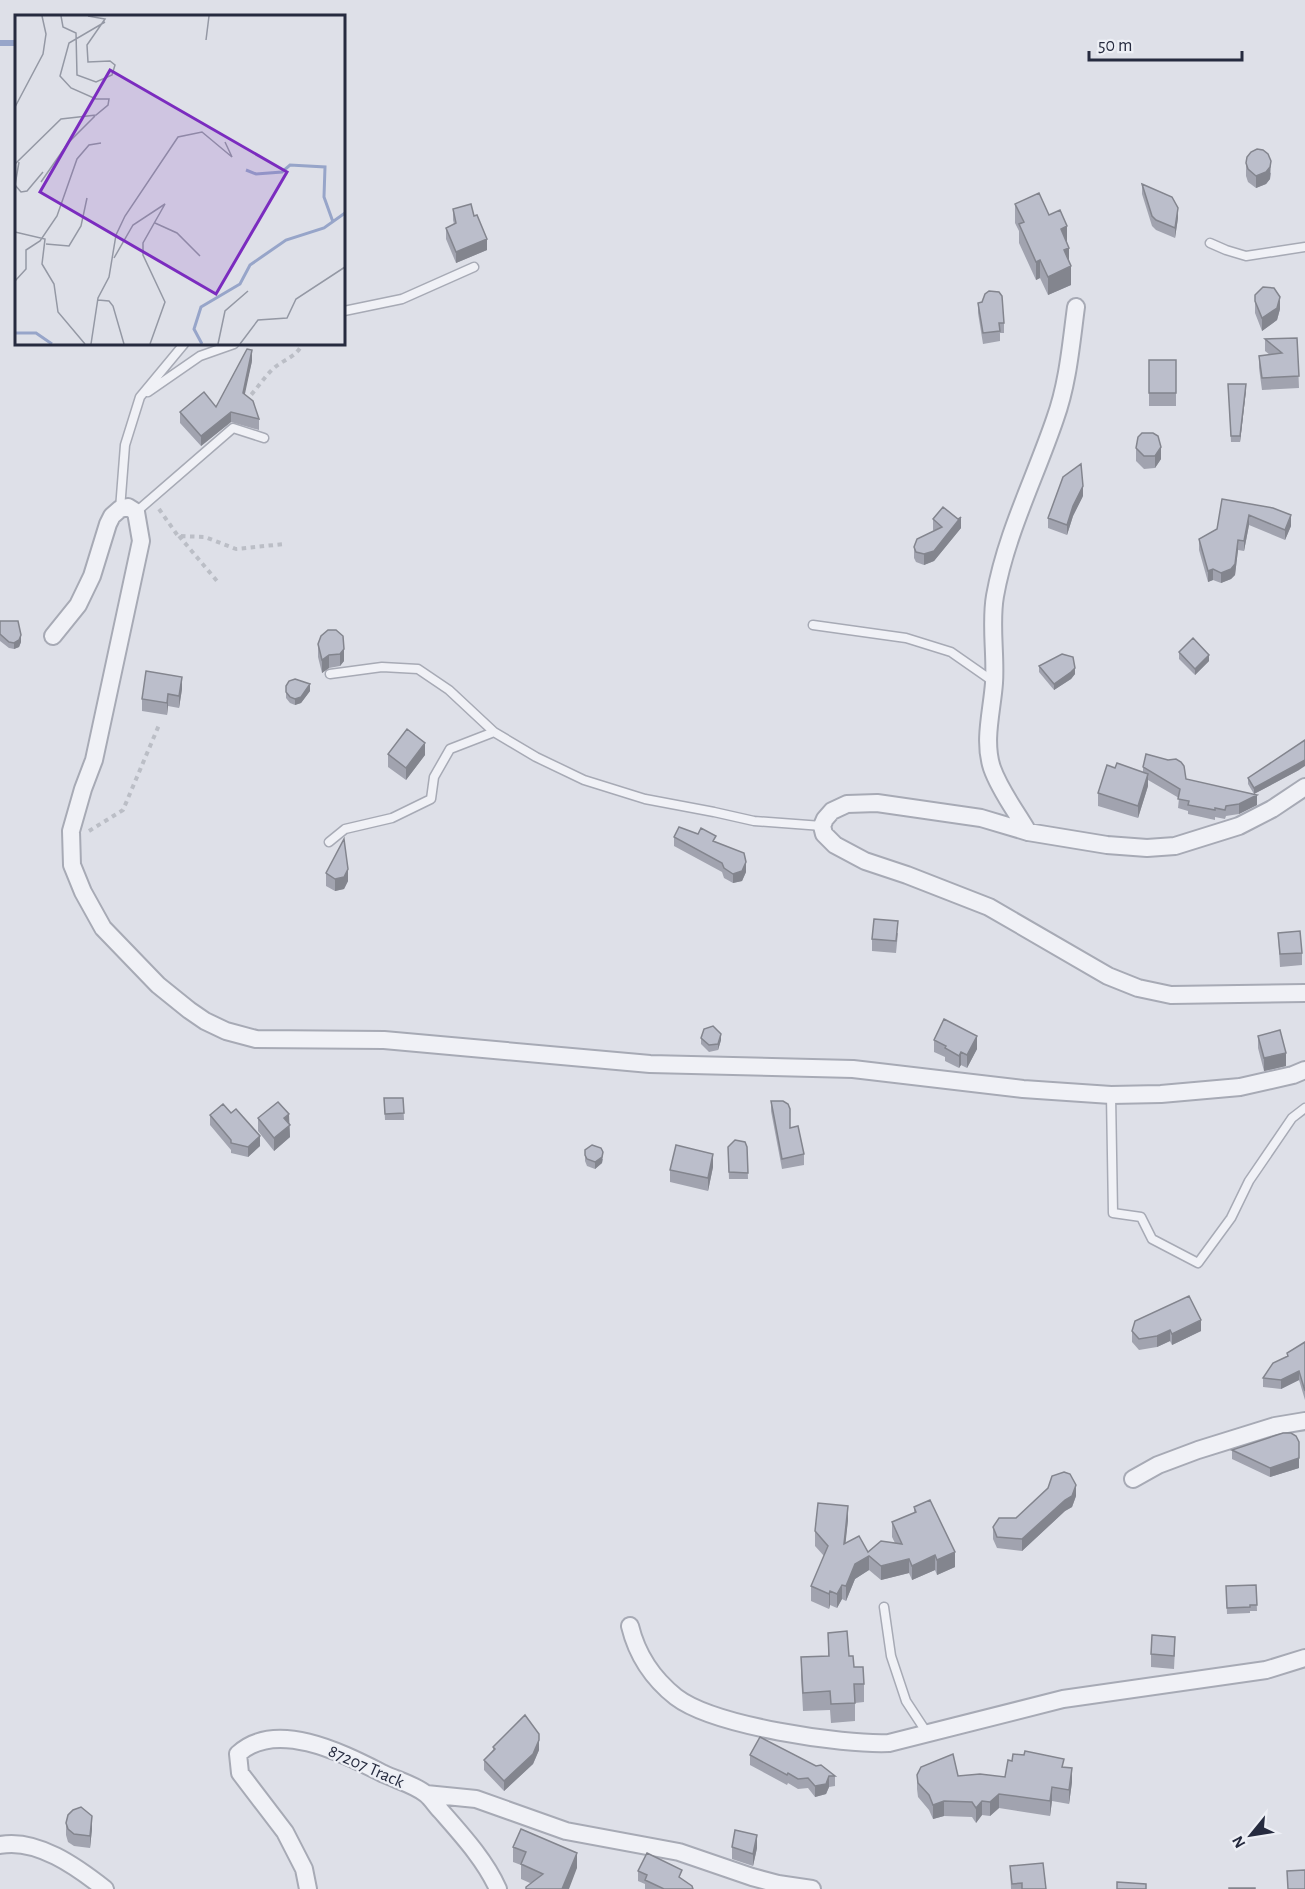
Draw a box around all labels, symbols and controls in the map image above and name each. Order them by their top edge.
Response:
inset map [15,15,345,345]
scale bar [1089,24,1242,62]
text: 50 m [1098,37,1132,55]
street label: 87207 Track [325,1742,407,1792]
north arrow [1221,1805,1281,1865]
text: N [1229,1833,1249,1851]

